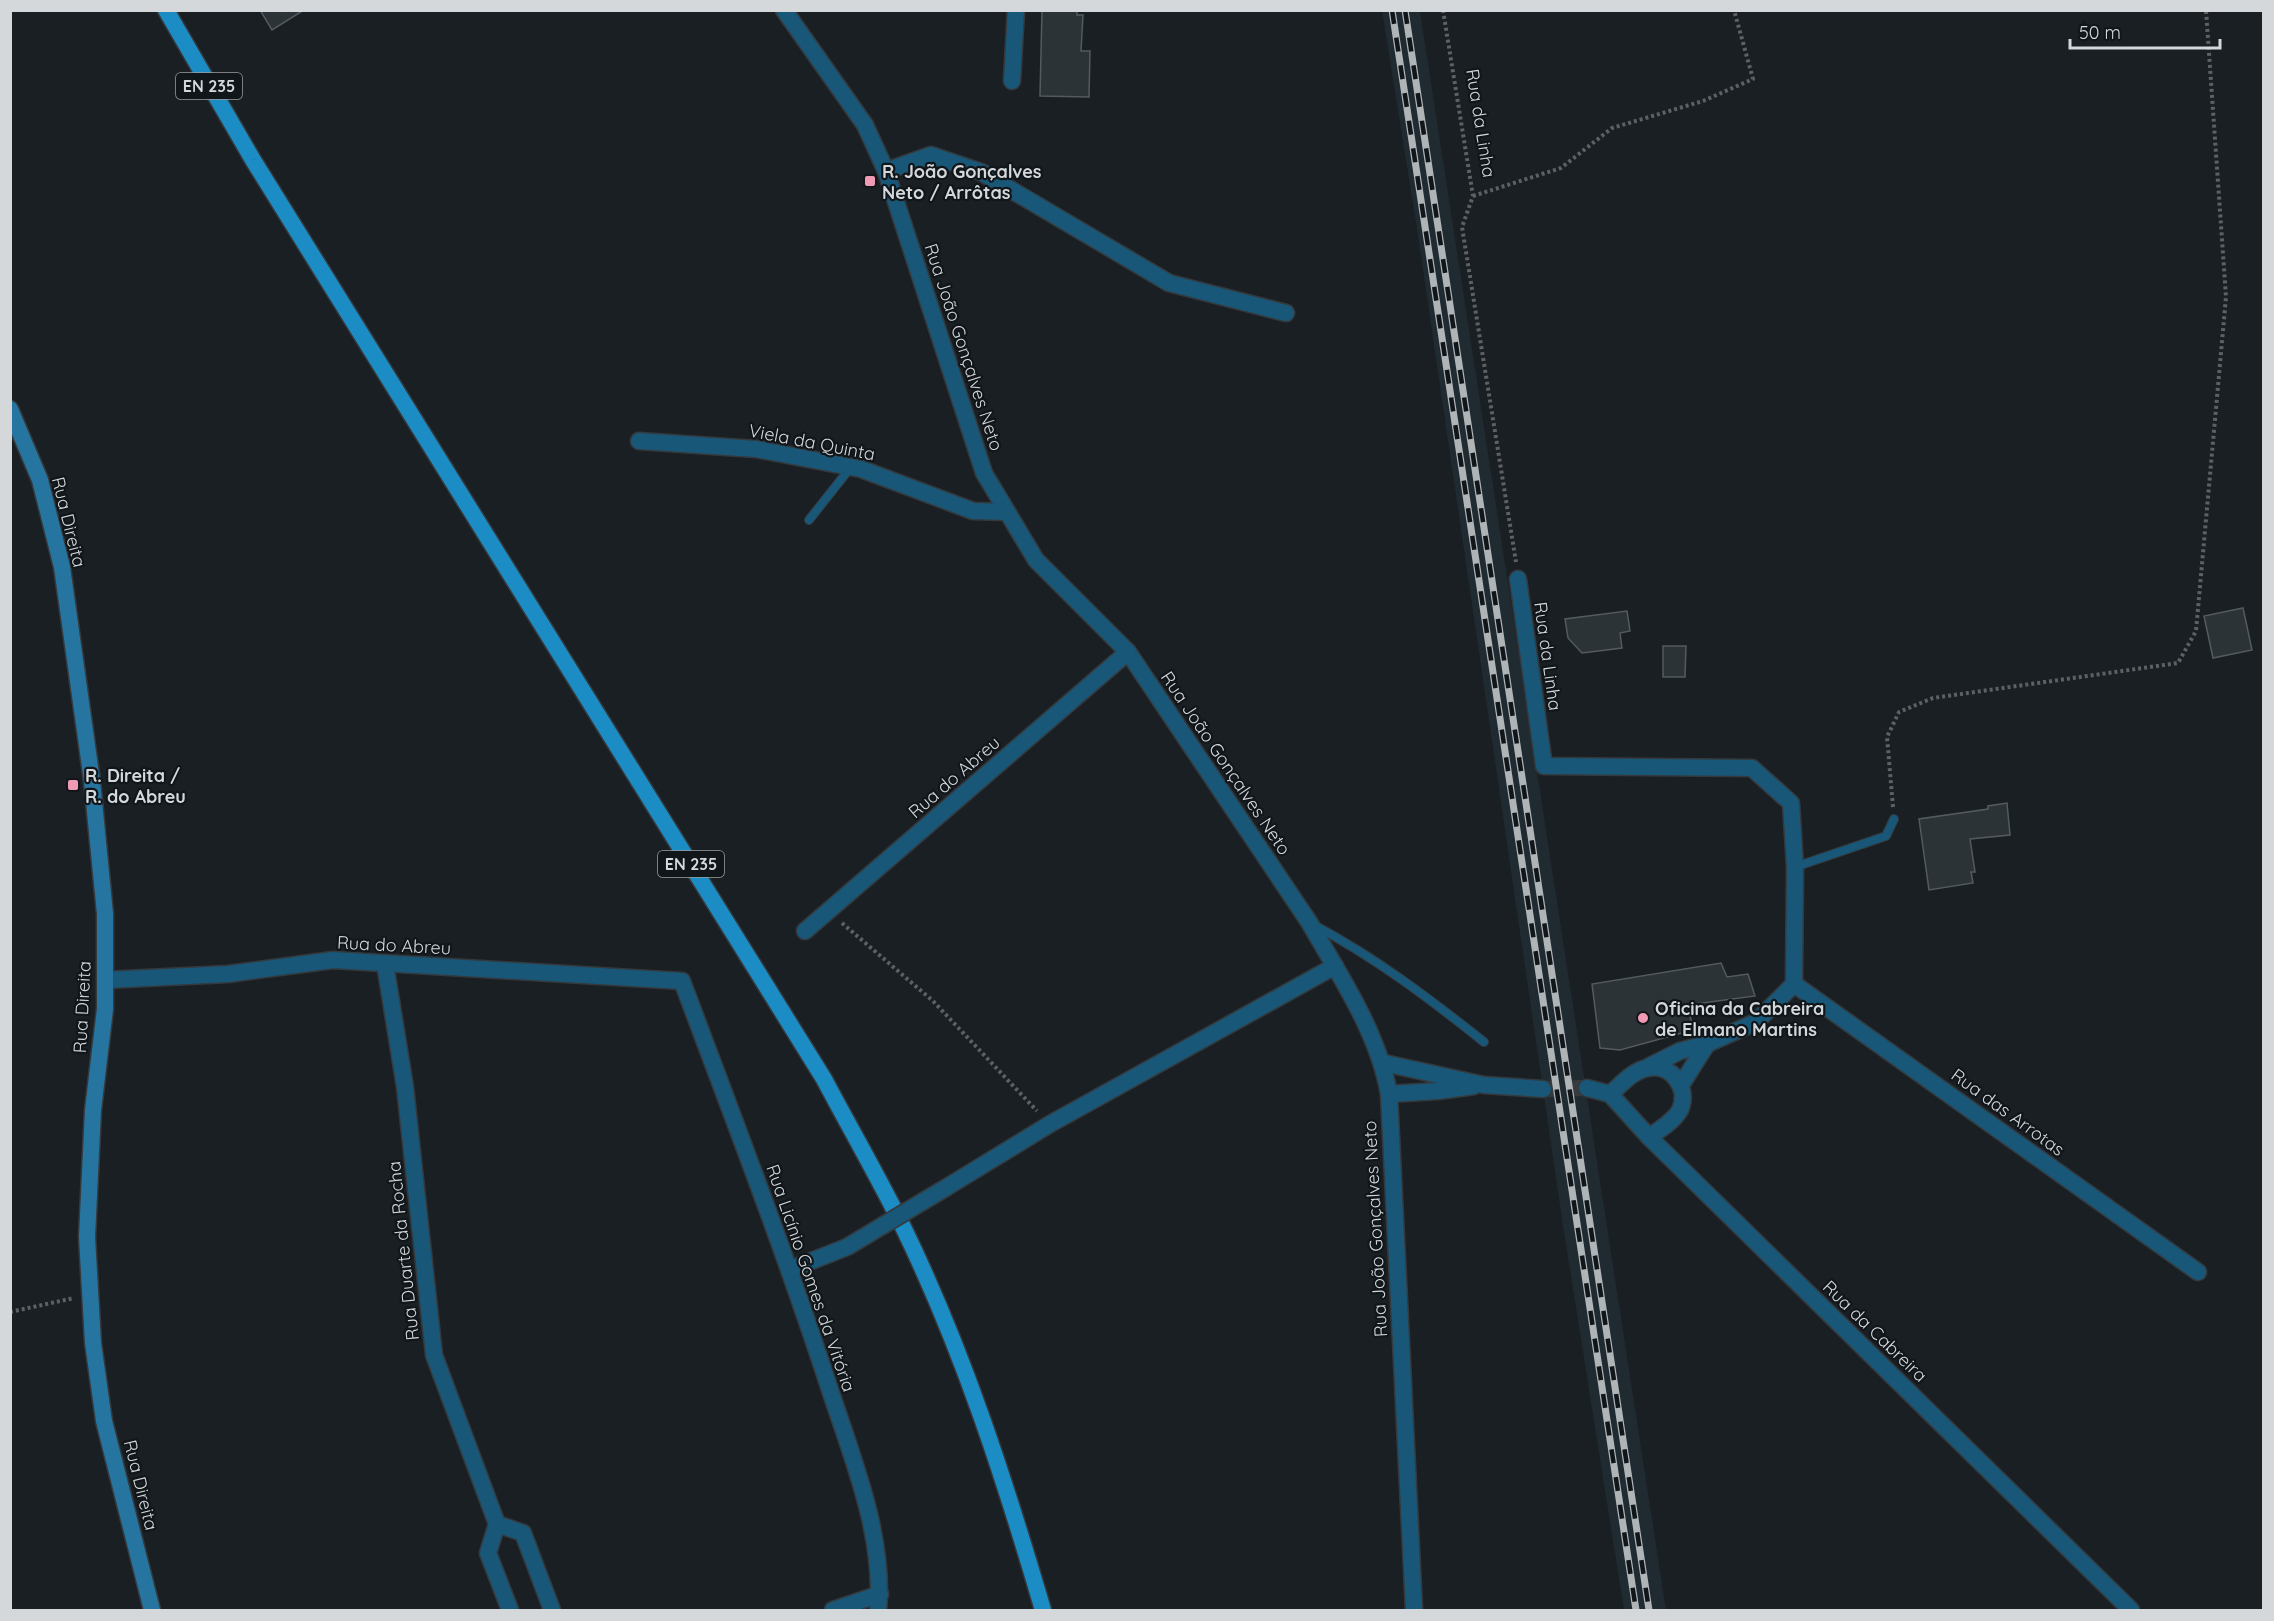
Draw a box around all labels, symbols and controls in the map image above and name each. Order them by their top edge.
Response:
scale bar [2070,12,2220,50]
text: 50 m [2079,21,2121,44]
street label: Rua da Linha [1461,67,1501,179]
road number: EN 235 [176,73,242,99]
place label: R. João Gonçalves Neto / Arrôtas [882,160,1042,204]
marker: R. João Gonçalves Neto / Arrôtas [863,174,877,188]
street label: Rua João Gonçalves Neto [920,240,1008,454]
street label: Viela da Quinta [747,418,877,466]
street label: Rua Direita [47,474,91,570]
street label: Rua da Linha [1529,600,1567,712]
street label: Rua João Gonçalves Neto [1156,667,1296,859]
street label: Rua do Abreu [903,731,1005,823]
place label: R. Direita / R. do Abreu [85,764,186,808]
marker: R. Direita / R. do Abreu [66,778,80,792]
road number: EN 235 [658,851,724,877]
street label: Rua do Abreu [336,931,452,959]
street label: Rua Direita [68,960,96,1054]
place label: Oficina da Cabreira de Elmano Martins [1655,997,1824,1041]
marker: Oficina da Cabreira de Elmano Martins [1636,1011,1650,1025]
street label: Rua das Arrotas [1947,1063,2069,1161]
street label: Rua João Gonçalves Neto [1358,1120,1392,1338]
street label: Rua Duarte da Rocha [382,1160,424,1342]
street label: Rua Licínio Gomes da Vitória [761,1161,861,1395]
street label: Rua da Cabreira [1818,1275,1932,1387]
street label: Rua Direita [119,1437,163,1533]

